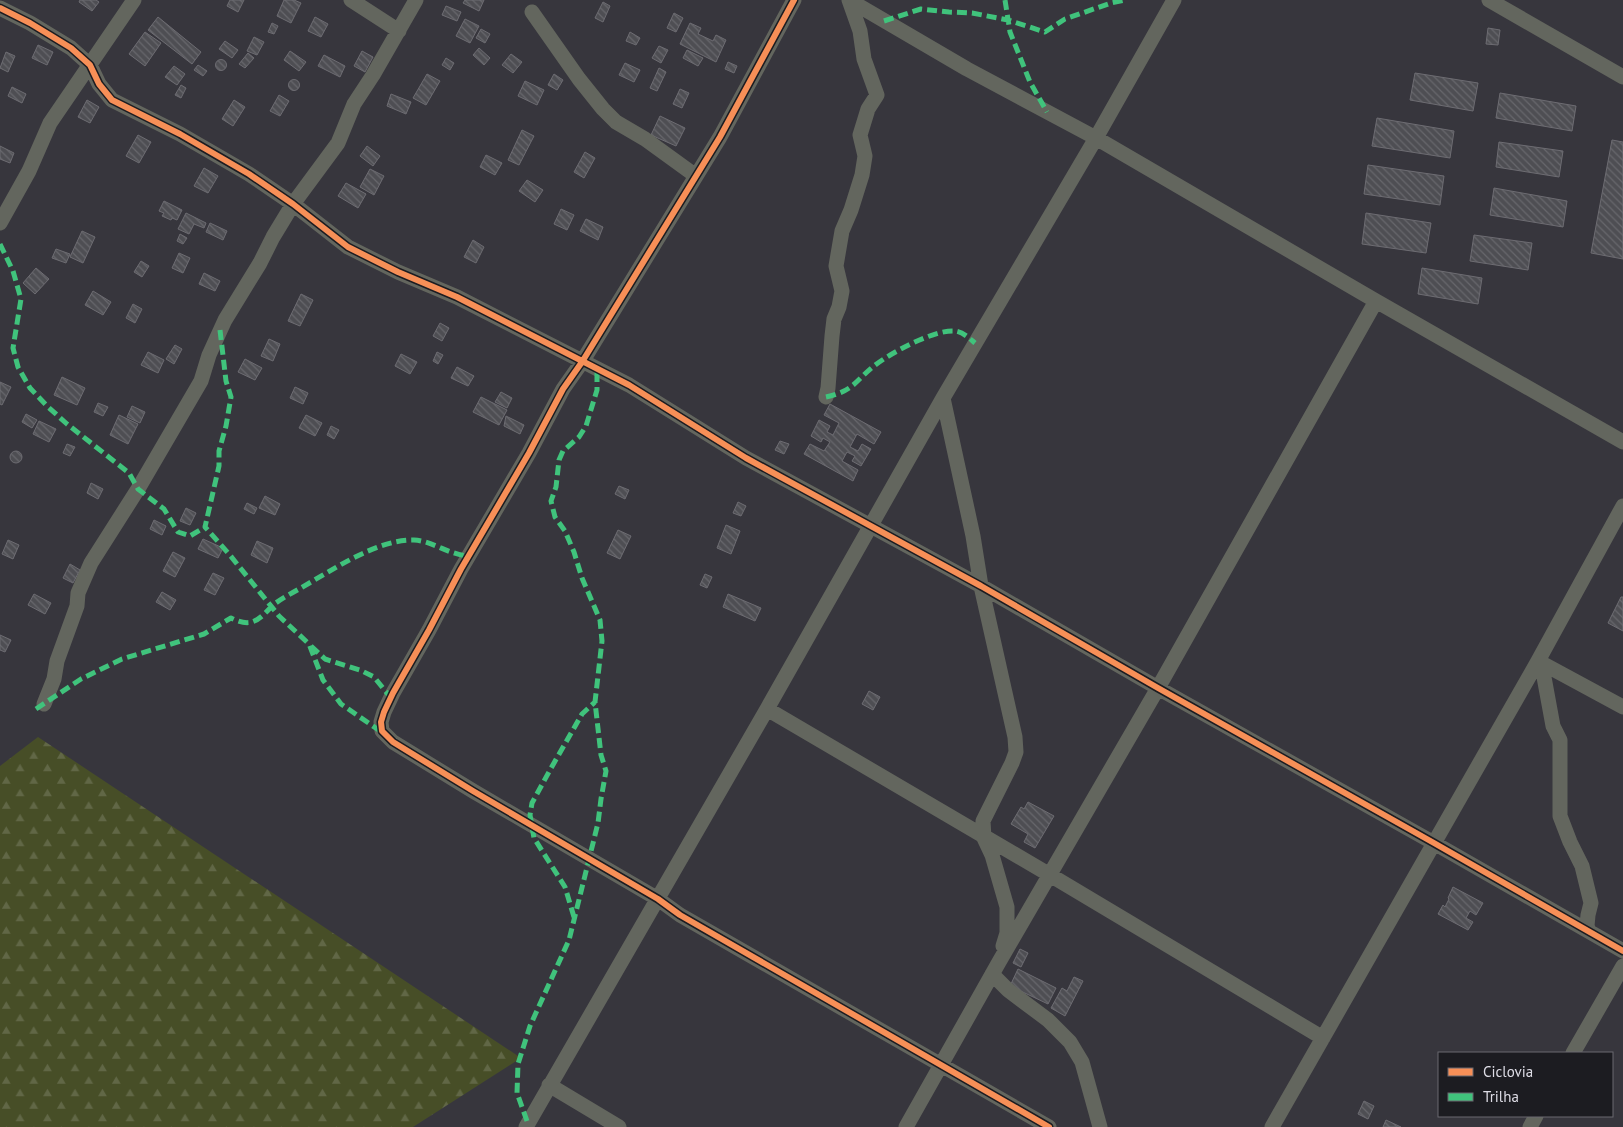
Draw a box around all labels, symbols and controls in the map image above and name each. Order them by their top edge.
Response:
legend [1438,1052,1613,1117]
text: Ciclovia [1483,1062,1533,1081]
text: Trilha [1483,1087,1519,1106]

